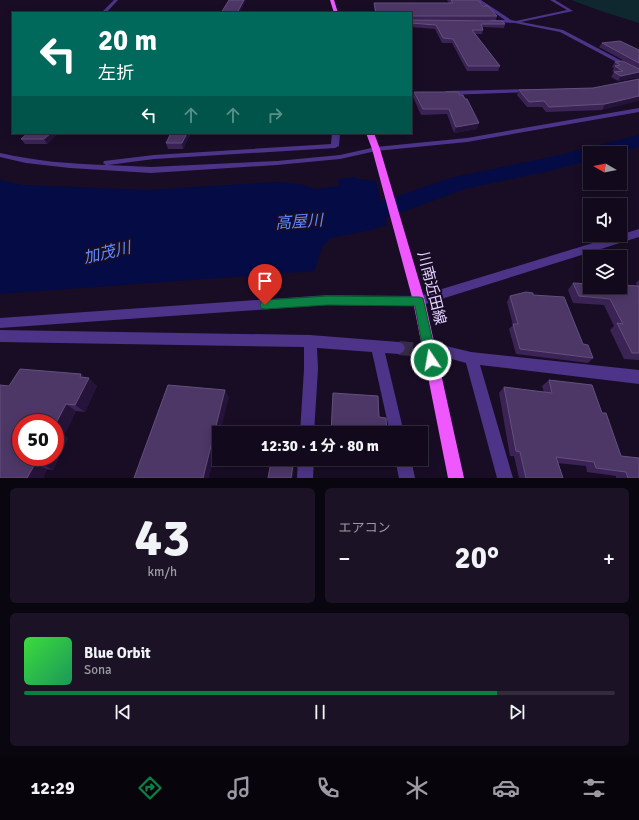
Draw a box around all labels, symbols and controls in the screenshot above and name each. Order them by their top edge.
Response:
text: 20 m [98,24,157,58]
icon: left [32,28,84,80]
text: 左折 [98,62,134,84]
icon: left [138,104,160,126]
icon: ahead [180,104,202,126]
icon: ahead [222,104,244,126]
icon: right [264,104,286,126]
north arrow [583,146,627,190]
map controls [583,146,627,294]
button: sound [583,198,627,242]
water label: 高屋川 [274,210,326,234]
water label: 加茂川 [81,237,135,268]
street label: 川南近田線 [414,249,450,327]
button: layers [583,250,627,294]
pin [248,264,282,305]
icon: arrive [254,270,276,292]
position arrow [410,339,452,381]
speed limit sign: 50 [12,414,64,466]
text: 12:30 · 1 分 · 80 m [261,437,379,455]
text: 43 [134,506,190,570]
text: エアコン [339,520,391,536]
text: 20° [455,540,499,577]
text: − [339,545,350,572]
text: + [603,545,615,572]
text: km/h [148,564,177,580]
text: Blue Orbit [84,644,151,662]
text: Sona [84,662,112,678]
icon: previous [112,701,134,723]
icon: pause [309,701,331,723]
icon: next [506,701,528,723]
icon: directions [136,774,164,802]
icon: music [225,774,253,802]
icon: phone [314,774,342,802]
icon: climate [403,774,431,802]
icon: car [492,774,520,802]
icon: filters [580,774,608,802]
text: 12:29 [30,777,75,799]

